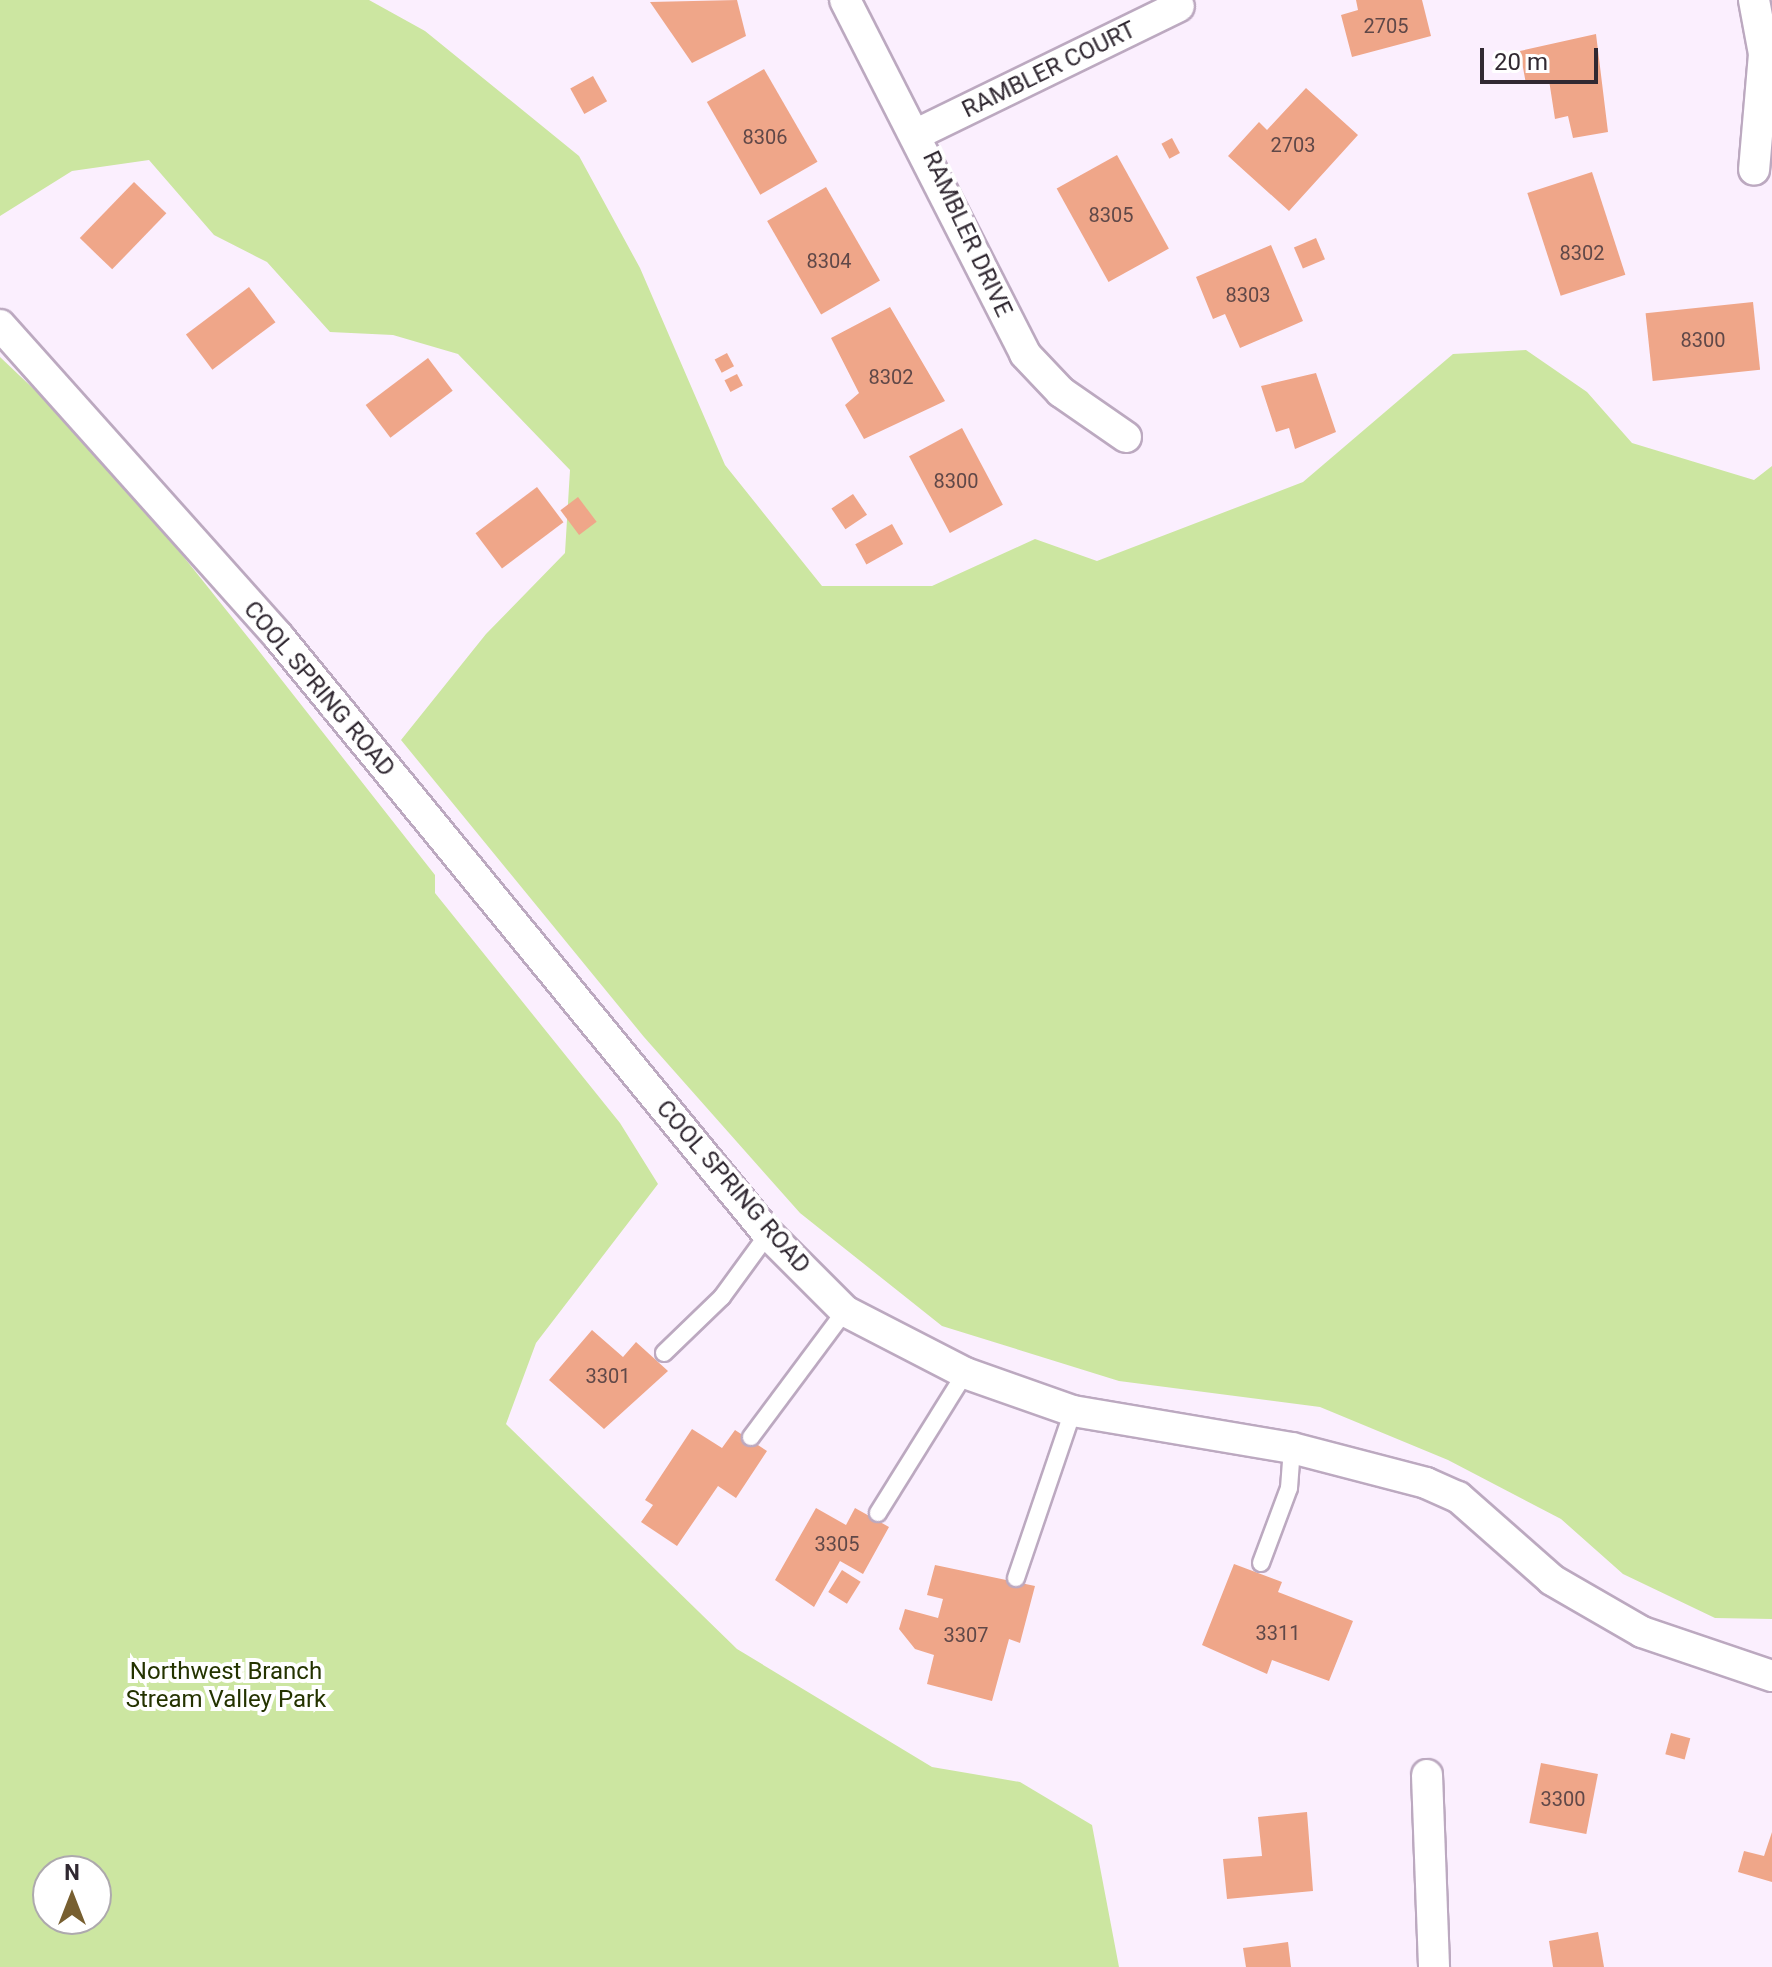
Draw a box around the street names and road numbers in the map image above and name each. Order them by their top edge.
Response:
street label: RAMBLER COURT [958,16,1140,124]
street label: RAMBLER DRIVE [916,147,1018,321]
street label: COOL SPRING ROAD [237,595,401,783]
street label: COOL SPRING ROAD [650,1094,816,1280]

